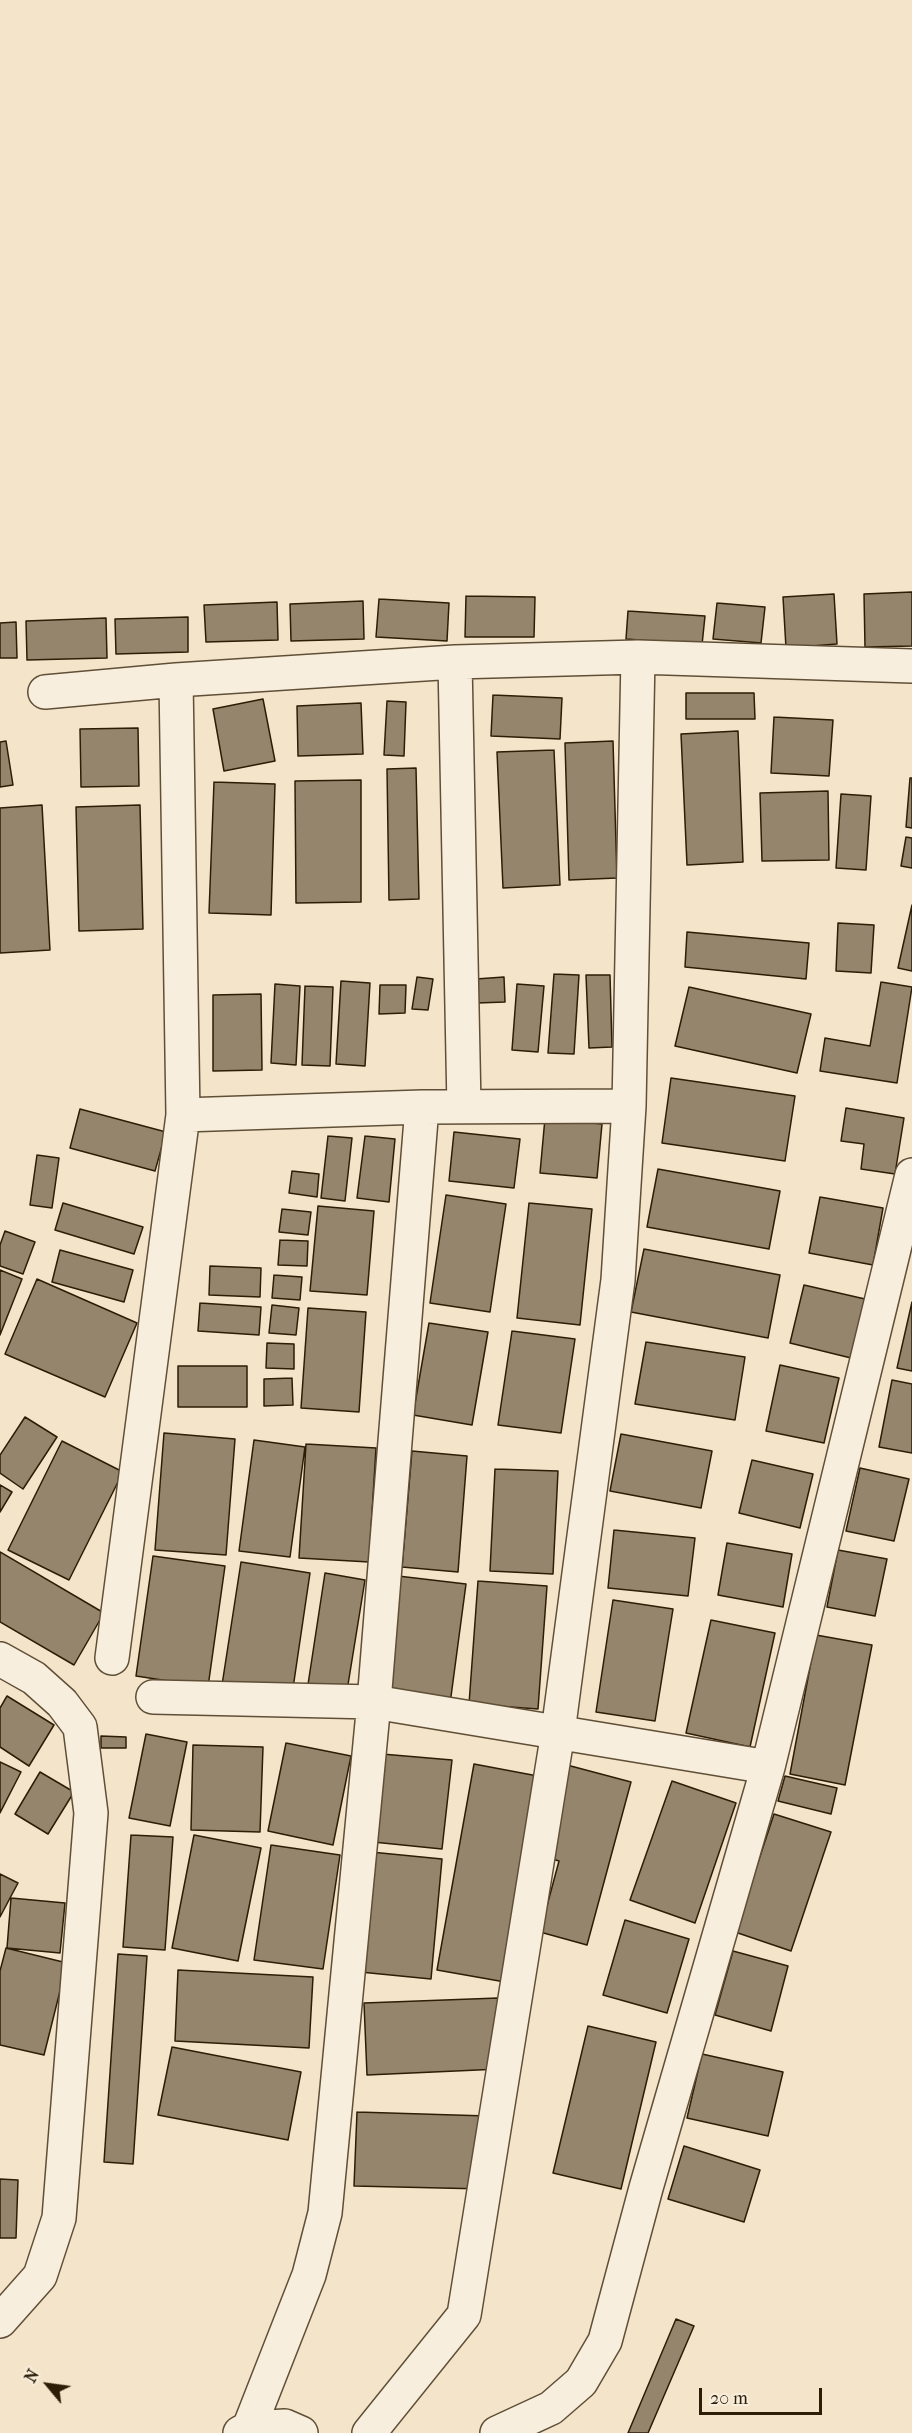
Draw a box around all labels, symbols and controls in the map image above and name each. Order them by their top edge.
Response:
north arrow [18,2355,78,2415]
text: N [21,2366,43,2386]
scale bar [702,2376,825,2414]
text: 20 m [710,2388,748,2409]

